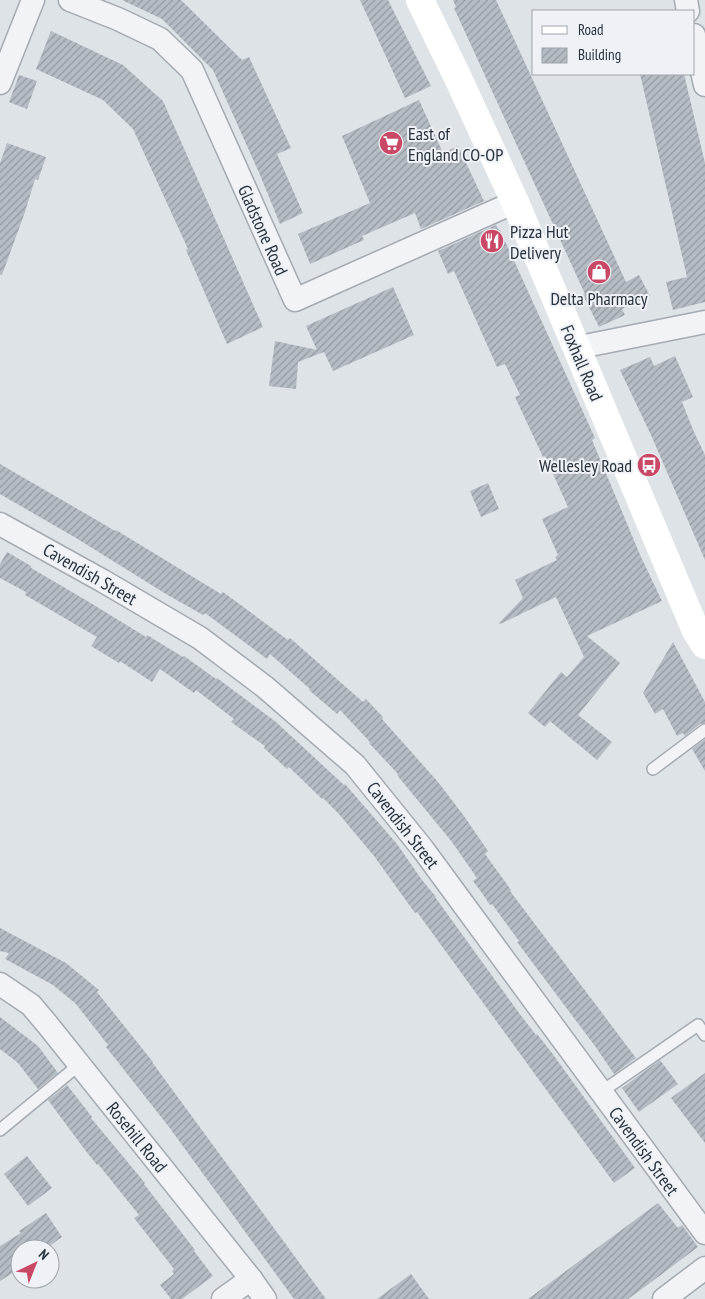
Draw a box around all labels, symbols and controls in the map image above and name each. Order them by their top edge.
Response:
legend [532,10,695,75]
text: Road [578,20,604,39]
text: Building [578,45,621,64]
place label: East of England CO-OP [408,122,503,166]
supermarket icon: East of England CO-OP [378,130,404,156]
street label: Gladstone Road [233,181,293,279]
place label: Pizza Hut Delivery [510,220,568,264]
restaurant icon: Pizza Hut Delivery [479,228,505,254]
shop icon: Delta Pharmacy [586,259,612,285]
place label: Delta Pharmacy [550,287,648,310]
street label: Foxhall Road [556,322,608,404]
bus stop icon: Wellesley Road [636,452,662,478]
place label: Wellesley Road [539,454,632,477]
street label: Cavendish Street [39,538,141,610]
street label: Cavendish Street [362,777,444,873]
street label: Rosehill Road [102,1097,172,1177]
street label: Cavendish Street [604,1102,684,1200]
north arrow [10,1239,60,1289]
text: N [35,1245,53,1264]

